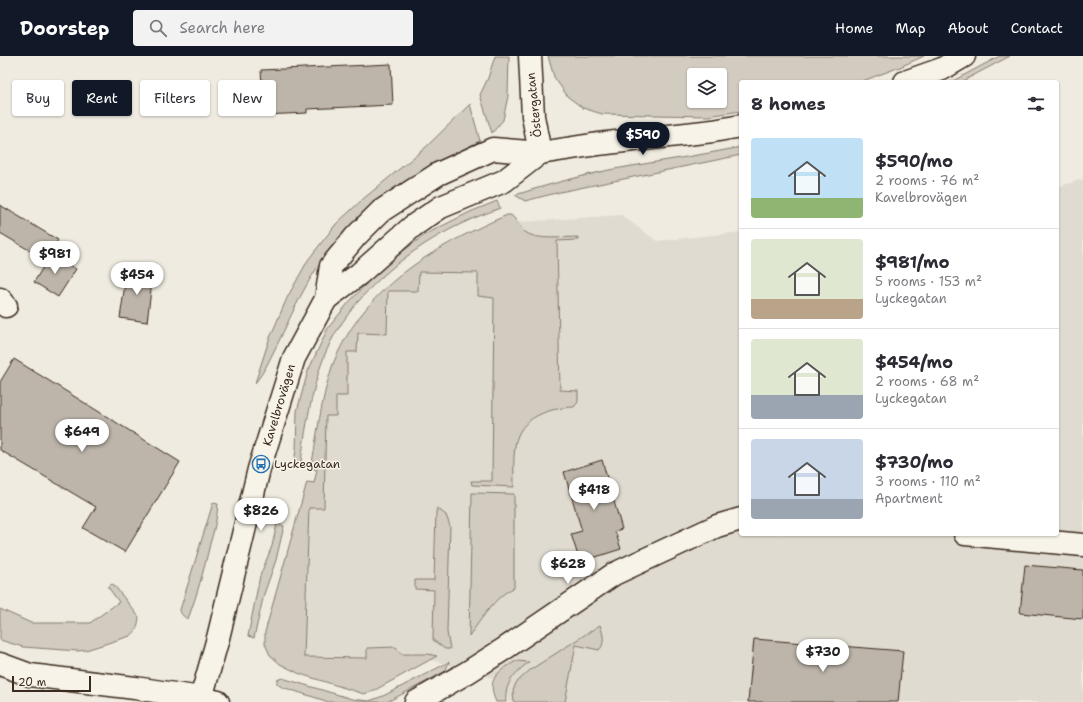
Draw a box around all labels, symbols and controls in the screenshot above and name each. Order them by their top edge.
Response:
search box [133,10,413,46]
text: Doorstep [20,16,109,41]
icon: search [147,17,169,39]
text: Search here [179,18,265,38]
text: Home [835,19,874,37]
text: Map [896,19,926,37]
text: About [948,19,989,37]
text: Contact [1011,19,1063,37]
map controls [687,68,727,108]
button: layers [687,68,727,108]
street label: Östergatan [523,72,545,138]
chip: Buy [12,80,64,116]
chip: Rent [72,80,132,116]
chip: Filters [140,80,210,116]
chip: New [218,80,276,116]
text: 8 homes [751,93,826,115]
icon: filters [1025,93,1047,115]
pin: $590 [619,122,667,156]
text: $590 [626,126,660,143]
text: $590/mo [875,150,953,172]
icon: home [783,154,831,202]
text: 2 rooms · 76 m² [875,172,979,189]
text: Kavelbrovägen [875,189,967,206]
pin: $981 [31,241,79,275]
text: $981 [39,245,71,262]
text: $981/mo [875,251,950,273]
icon: home [783,255,831,303]
pin: $454 [113,262,161,296]
text: $454 [120,266,154,283]
text: 5 rooms · 153 m² [875,273,982,290]
text: Lyckegatan [875,290,947,307]
text: $454/mo [875,351,953,373]
icon: home [783,355,831,403]
street label: Kavelbrovägen [259,362,299,448]
text: 2 rooms · 68 m² [875,373,979,390]
text: Lyckegatan [875,390,947,407]
pin: $649 [58,419,106,453]
text: $649 [64,423,100,440]
text: $730/mo [875,451,954,473]
bus stop icon: Lyckegatan [251,454,271,474]
icon: home [783,455,831,503]
place label: Lyckegatan [274,456,340,472]
text: 3 rooms · 110 m² [875,473,981,490]
pin: $418 [570,477,618,511]
text: $418 [578,481,610,498]
text: Apartment [875,490,943,507]
pin: $826 [237,498,285,532]
text: $826 [243,502,279,519]
pin: $628 [544,551,592,585]
text: $628 [550,555,586,572]
pin: $730 [799,639,847,673]
text: $730 [805,643,841,660]
scale bar [12,674,91,693]
text: 20 m [18,675,46,690]

